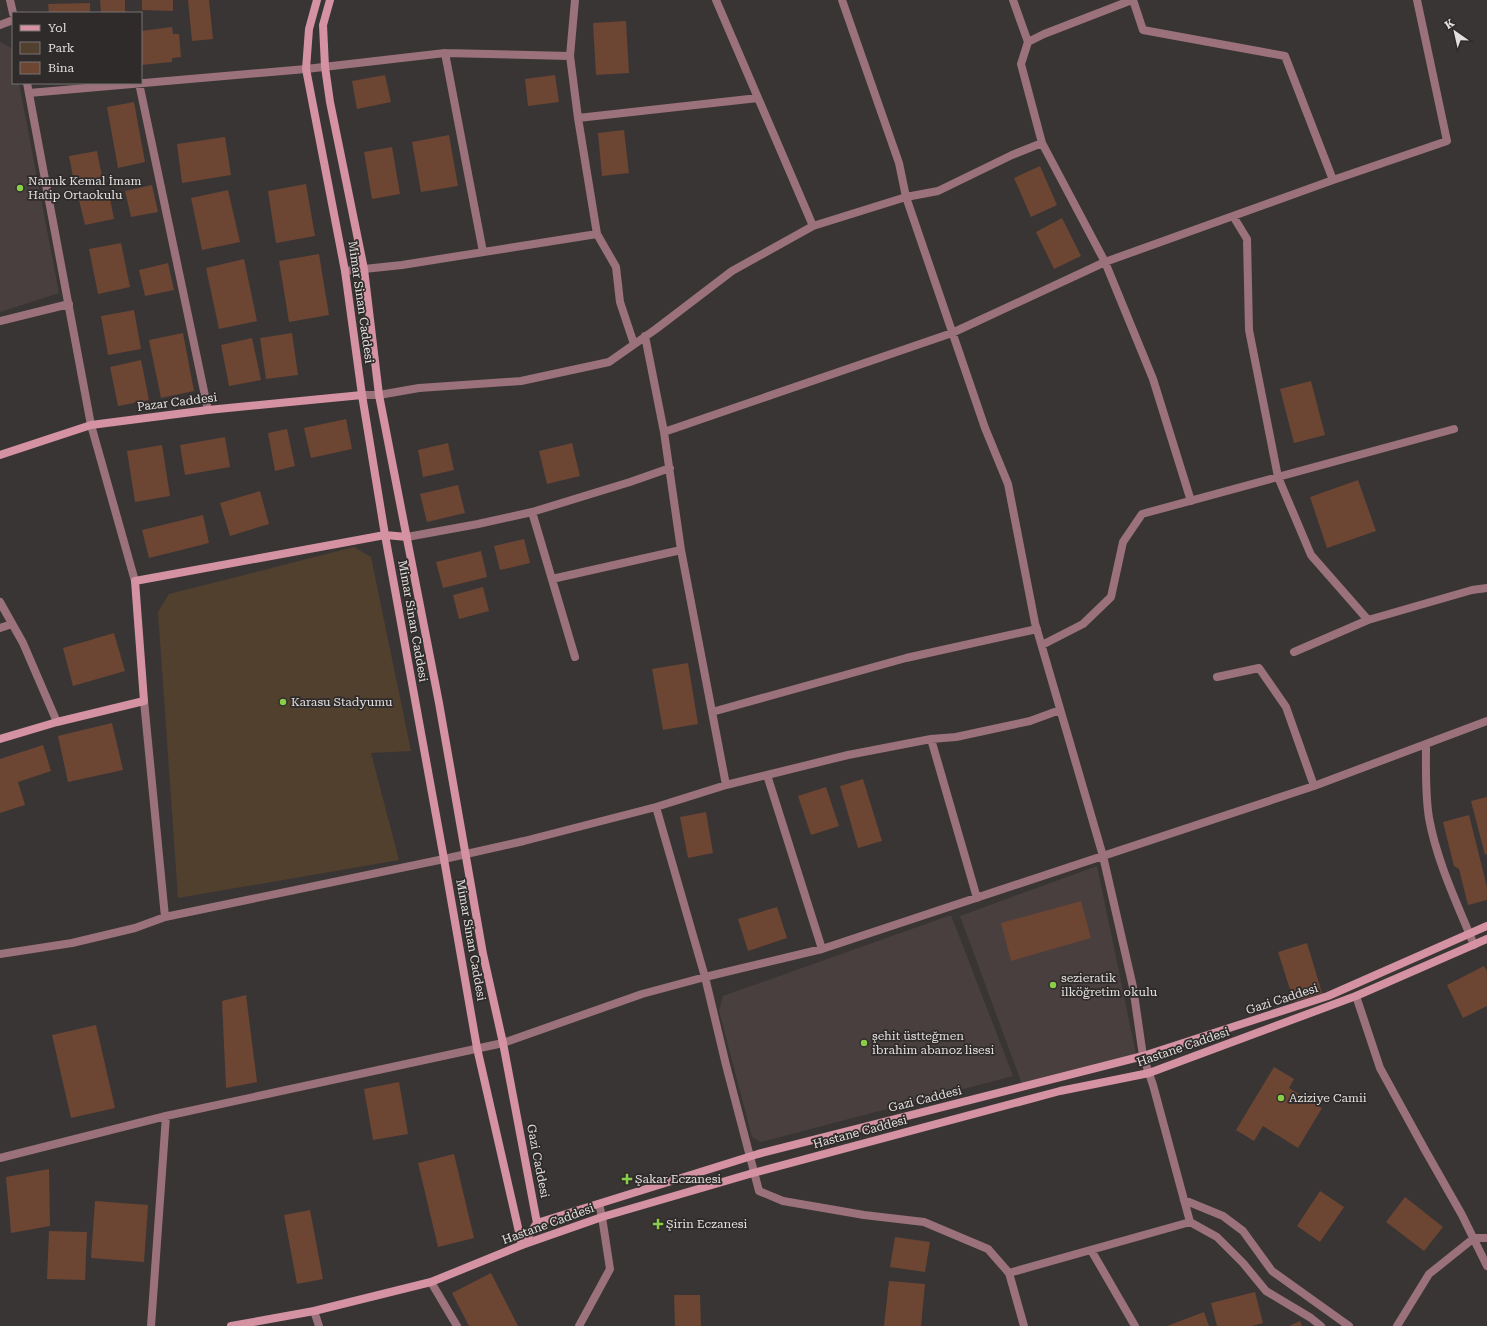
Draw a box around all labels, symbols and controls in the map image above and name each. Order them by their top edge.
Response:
legend [12,12,142,84]
north arrow [1435,12,1475,52]
text: K [1442,16,1457,32]
text: Yol [48,21,67,35]
text: Park [48,41,75,55]
text: Bina [48,61,75,75]
place label: Namık Kemal İmam Hatip Ortaokulu [28,174,142,202]
marker: Namık Kemal İmam Hatip Ortaokulu [15,183,25,193]
street label: Mimar Sinan Caddesi [345,240,377,364]
street label: Pazar Caddesi [136,390,218,414]
street label: Mimar Sinan Caddesi [395,559,431,683]
place label: Karasu Stadyumu [291,695,393,709]
marker: Karasu Stadyumu [278,697,288,707]
street label: Mimar Sinan Caddesi [453,878,489,1002]
place label: sezieratik ilköğretim okulu [1061,971,1158,999]
marker: sezieratik ilköğretim okulu [1048,980,1058,990]
street label: Gazi Caddesi [1244,981,1320,1017]
street label: Hastane Caddesi [1135,1025,1231,1069]
place label: şehit üstteğmen ibrahim abanoz lisesi [872,1029,994,1057]
marker: şehit üstteğmen ibrahim abanoz lisesi [859,1038,869,1048]
street label: Gazi Caddesi [887,1083,963,1115]
place label: Aziziye Camii [1289,1091,1367,1105]
marker: Aziziye Camii [1276,1093,1286,1103]
street label: Hastane Caddesi [811,1113,909,1151]
street label: Gazi Caddesi [524,1123,552,1199]
place label: Şakar Eczanesi [635,1172,721,1186]
marker: Şakar Eczanesi [622,1174,632,1184]
street label: Hastane Caddesi [500,1201,596,1247]
place label: Şirin Eczanesi [666,1217,747,1231]
marker: Şirin Eczanesi [653,1219,663,1229]

